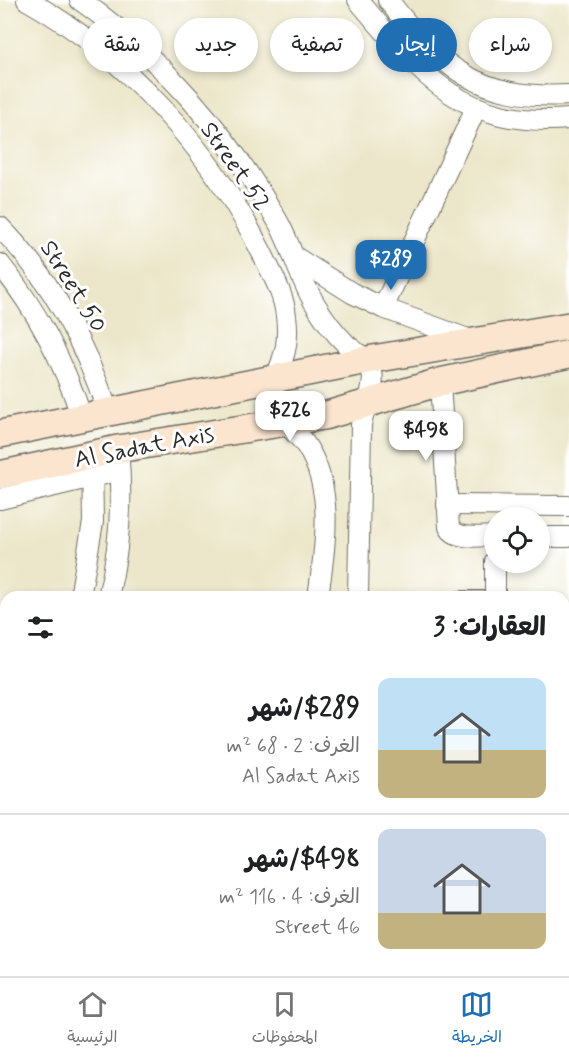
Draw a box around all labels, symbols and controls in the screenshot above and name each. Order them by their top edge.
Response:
chip: شقة [83,18,162,72]
chip: جديد [174,18,258,72]
chip: تصفية [270,18,364,72]
chip: إيجار [376,18,457,72]
chip: شراء [469,18,552,72]
street label: Street 52 [193,116,277,218]
street label: Street 50 [32,235,113,339]
pin: $289 [355,240,427,291]
text: $289 [369,246,413,273]
pin: $226 [254,391,326,442]
text: $226 [269,397,311,424]
pin: $498 [390,411,462,462]
text: $498 [403,417,449,444]
street label: Al Sadat Axis [72,419,217,476]
map controls [484,507,550,573]
button: locate [484,507,550,573]
icon: filters [24,611,57,644]
text: العقارات: 3 [433,611,546,645]
text: $289/شهر [249,692,360,726]
icon: home [426,702,498,774]
text: الغرف: 2 · 68 m² [227,733,360,760]
text: Al Sadat Axis [242,763,360,790]
text: $498/شهر [245,843,360,877]
icon: home [426,853,498,925]
text: الغرف: 4 · 116 m² [219,884,360,911]
text: Street 46 [275,914,360,941]
tab: الرئيسية [67,988,117,1051]
tab: المحفوظات [252,988,318,1051]
tab: الخريطة [452,988,502,1051]

